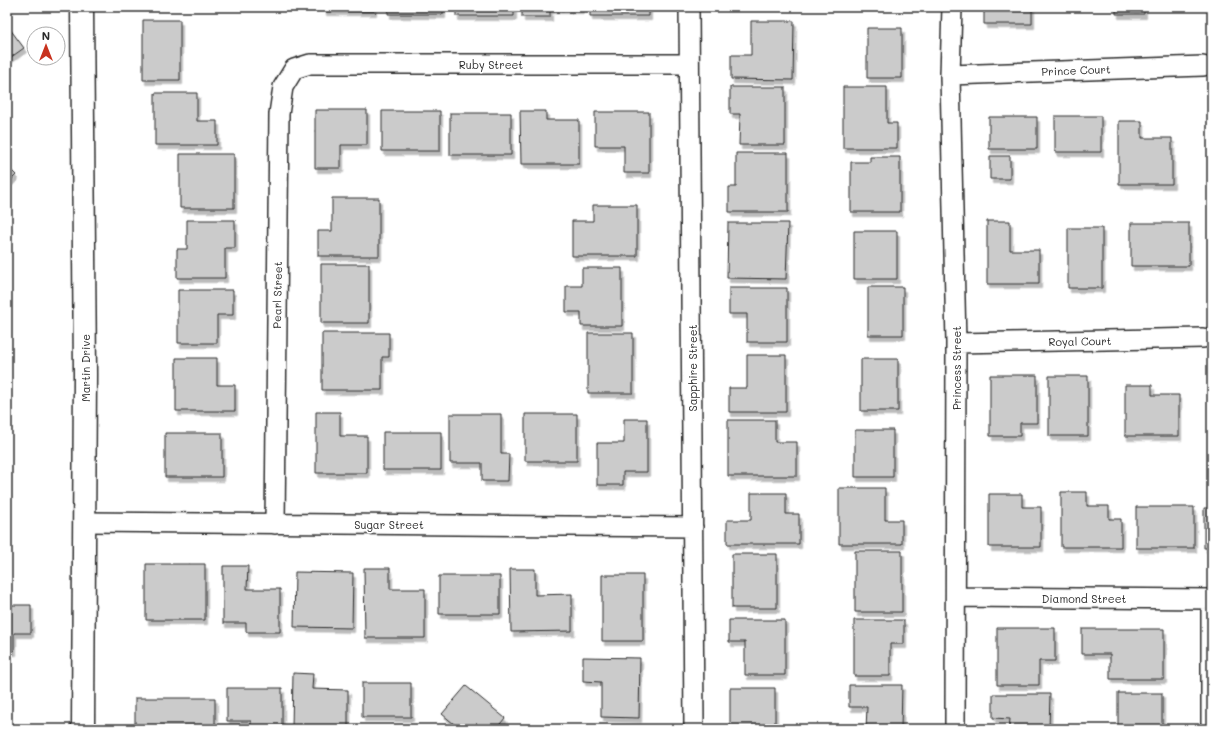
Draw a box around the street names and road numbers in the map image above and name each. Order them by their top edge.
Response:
street label: Ruby Street [459,57,523,72]
street label: Prince Court [1041,61,1111,79]
street label: Pearl Street [269,261,285,329]
street label: Sapphire Street [685,324,700,412]
street label: Princess Street [949,326,964,410]
street label: Royal Court [1048,333,1112,349]
street label: Martin Drive [78,334,93,402]
street label: Sugar Street [354,517,424,532]
street label: Diamond Street [1042,591,1126,606]

